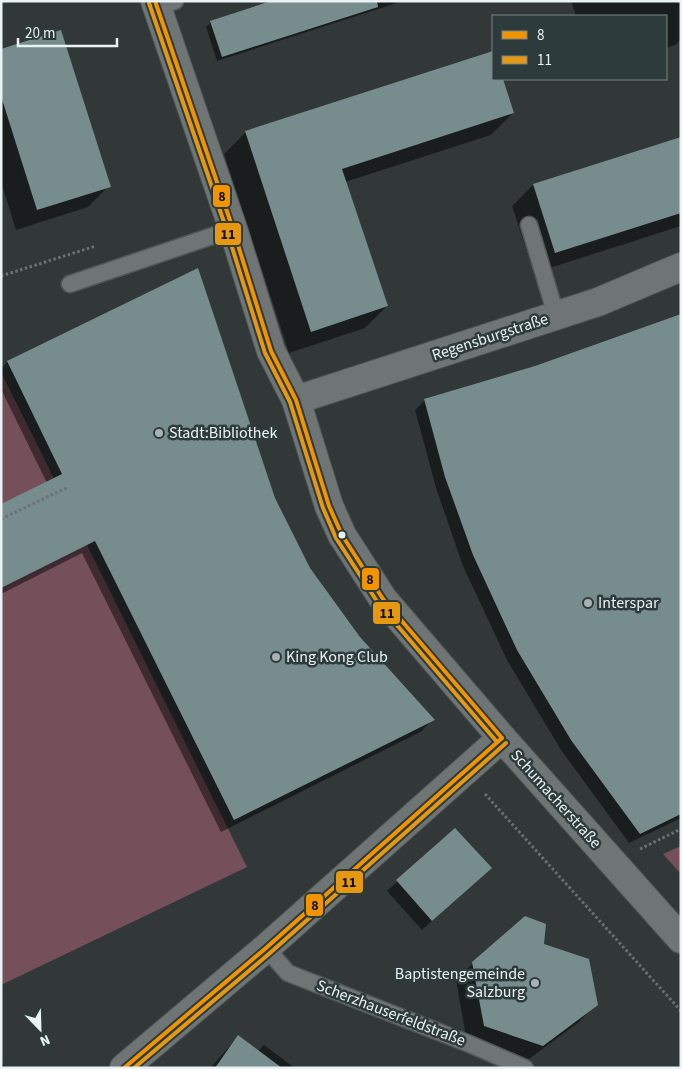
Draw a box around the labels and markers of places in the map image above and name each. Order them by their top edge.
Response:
place label: Stadt:Bibliothek [169,422,277,444]
marker: Stadt:Bibliothek [153,427,165,439]
unlabelled marker [337,530,347,540]
place label: Interspar [598,592,659,614]
marker: Interspar [582,597,594,609]
place label: King Kong Club [286,646,388,668]
marker: King Kong Club [270,651,282,663]
place label: Baptistengemeinde Salzburg [395,963,525,1003]
marker: Baptistengemeinde Salzburg [529,977,541,989]

